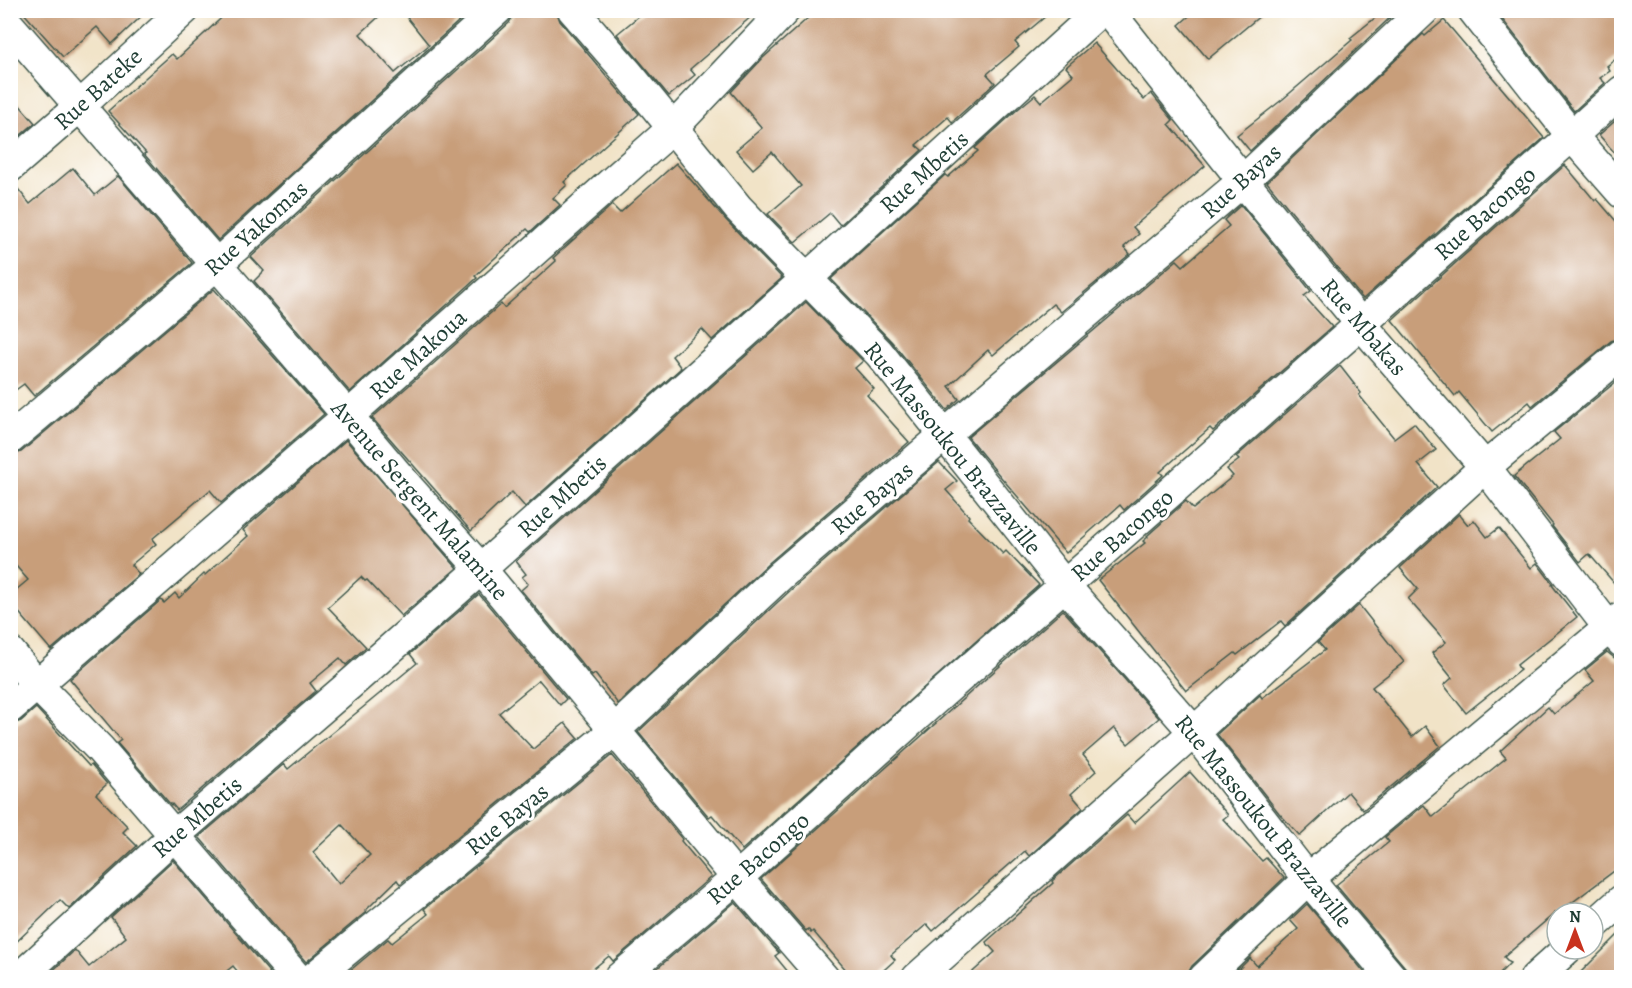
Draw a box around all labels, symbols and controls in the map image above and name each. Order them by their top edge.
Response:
street label: Rue Bateke [47,41,149,137]
street label: Rue Mbetis [872,123,976,221]
street label: Rue Bayas [1194,136,1288,226]
street label: Rue Bacongo [1427,159,1543,267]
street label: Rue Yakomas [197,173,315,283]
street label: Rue Mbakas [1314,271,1414,383]
street label: Rue Makoua [362,301,474,406]
street label: Rue Massoukou Brazzaville [857,335,1049,561]
street label: Avenue Sergent Malamine [323,392,516,607]
street label: Rue Mbetis [510,447,614,545]
street label: Rue Bayas [824,454,920,542]
street label: Rue Bacongo [1064,481,1180,589]
street label: Rue Massoukou Brazzaville [1168,708,1360,934]
street label: Rue Mbetis [145,769,249,865]
street label: Rue Bayas [459,776,555,862]
street label: Rue Bacongo [700,804,816,912]
north arrow [1545,901,1605,961]
text: N [1569,906,1581,928]

